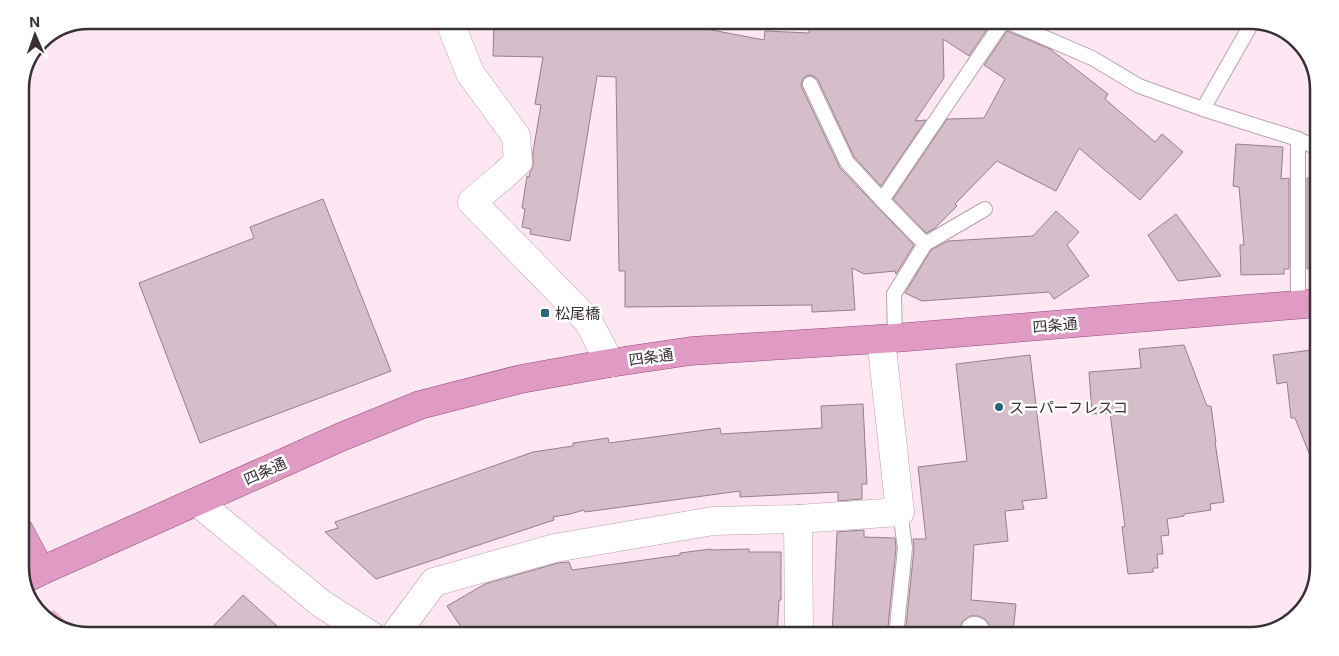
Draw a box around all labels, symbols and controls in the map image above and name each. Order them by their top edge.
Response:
north arrow [10,10,60,60]
text: N [29,13,40,30]
place label: 松尾橋 [555,304,600,323]
marker: 松尾橋 [539,307,551,319]
street label: 四条通 [1032,314,1078,336]
street label: 四条通 [627,344,675,370]
place label: スーパーフレスコ [1009,398,1128,417]
marker: スーパーフレスコ [993,401,1005,413]
street label: 四条通 [241,453,289,489]

